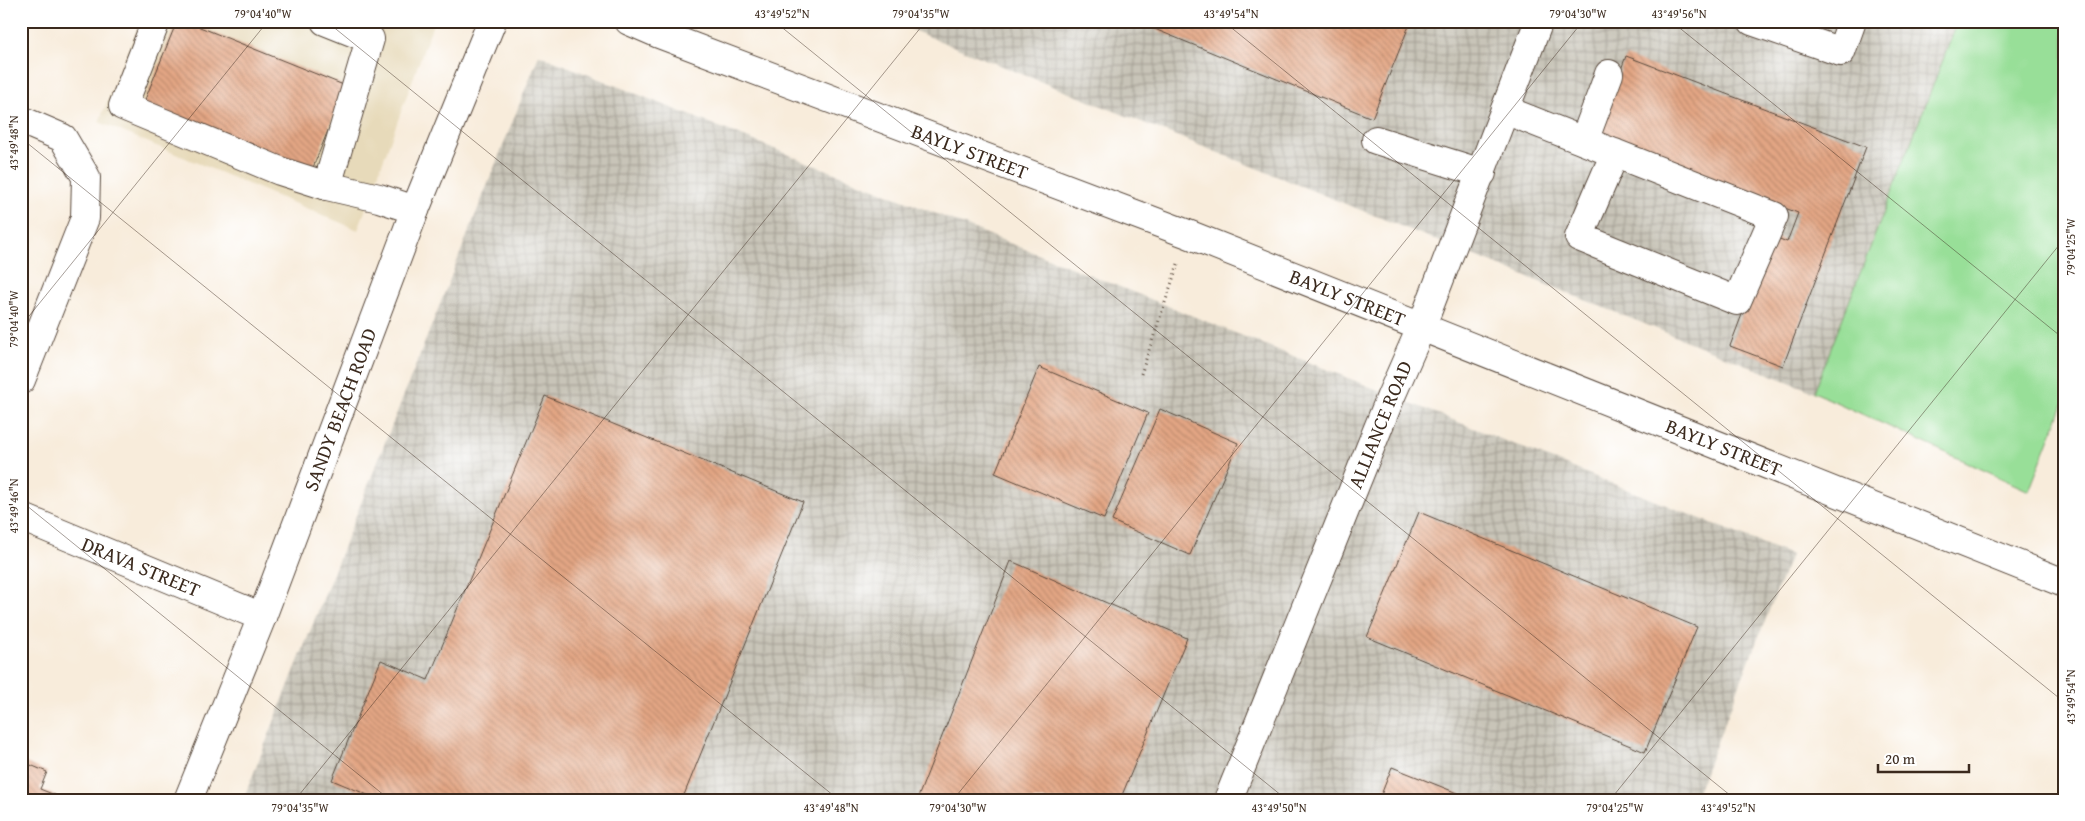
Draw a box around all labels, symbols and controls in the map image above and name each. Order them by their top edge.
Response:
text: 79°04'40"W [234,5,293,22]
text: 43°49'52"N [754,5,810,22]
text: 79°04'35"W [892,5,951,22]
text: 43°49'54"N [1203,5,1259,22]
text: 79°04'30"W [1549,5,1608,22]
text: 43°49'56"N [1651,5,1707,22]
text: 43°49'48"N [5,115,22,171]
street label: BAYLY STREET [908,116,1032,186]
text: 79°04'25"W [2062,217,2079,276]
street label: BAYLY STREET [1285,261,1410,333]
text: 79°04'40"W [5,289,22,348]
street label: SANDY BEACH ROAD [296,324,383,495]
street label: ALLIANCE ROAD [1340,356,1419,493]
street label: BAYLY STREET [1662,411,1786,483]
text: 43°49'46"N [5,478,22,534]
street label: DRAVA STREET [78,529,205,604]
text: 43°49'54"N [2062,669,2079,725]
scale bar [1878,741,1969,773]
text: 20 m [1885,748,1916,769]
text: 79°04'35"W [271,799,330,816]
text: 43°49'48"N [803,799,859,816]
text: 79°04'30"W [929,799,988,816]
text: 43°49'50"N [1251,799,1307,816]
text: 79°04'25"W [1586,799,1645,816]
text: 43°49'52"N [1700,799,1756,816]

